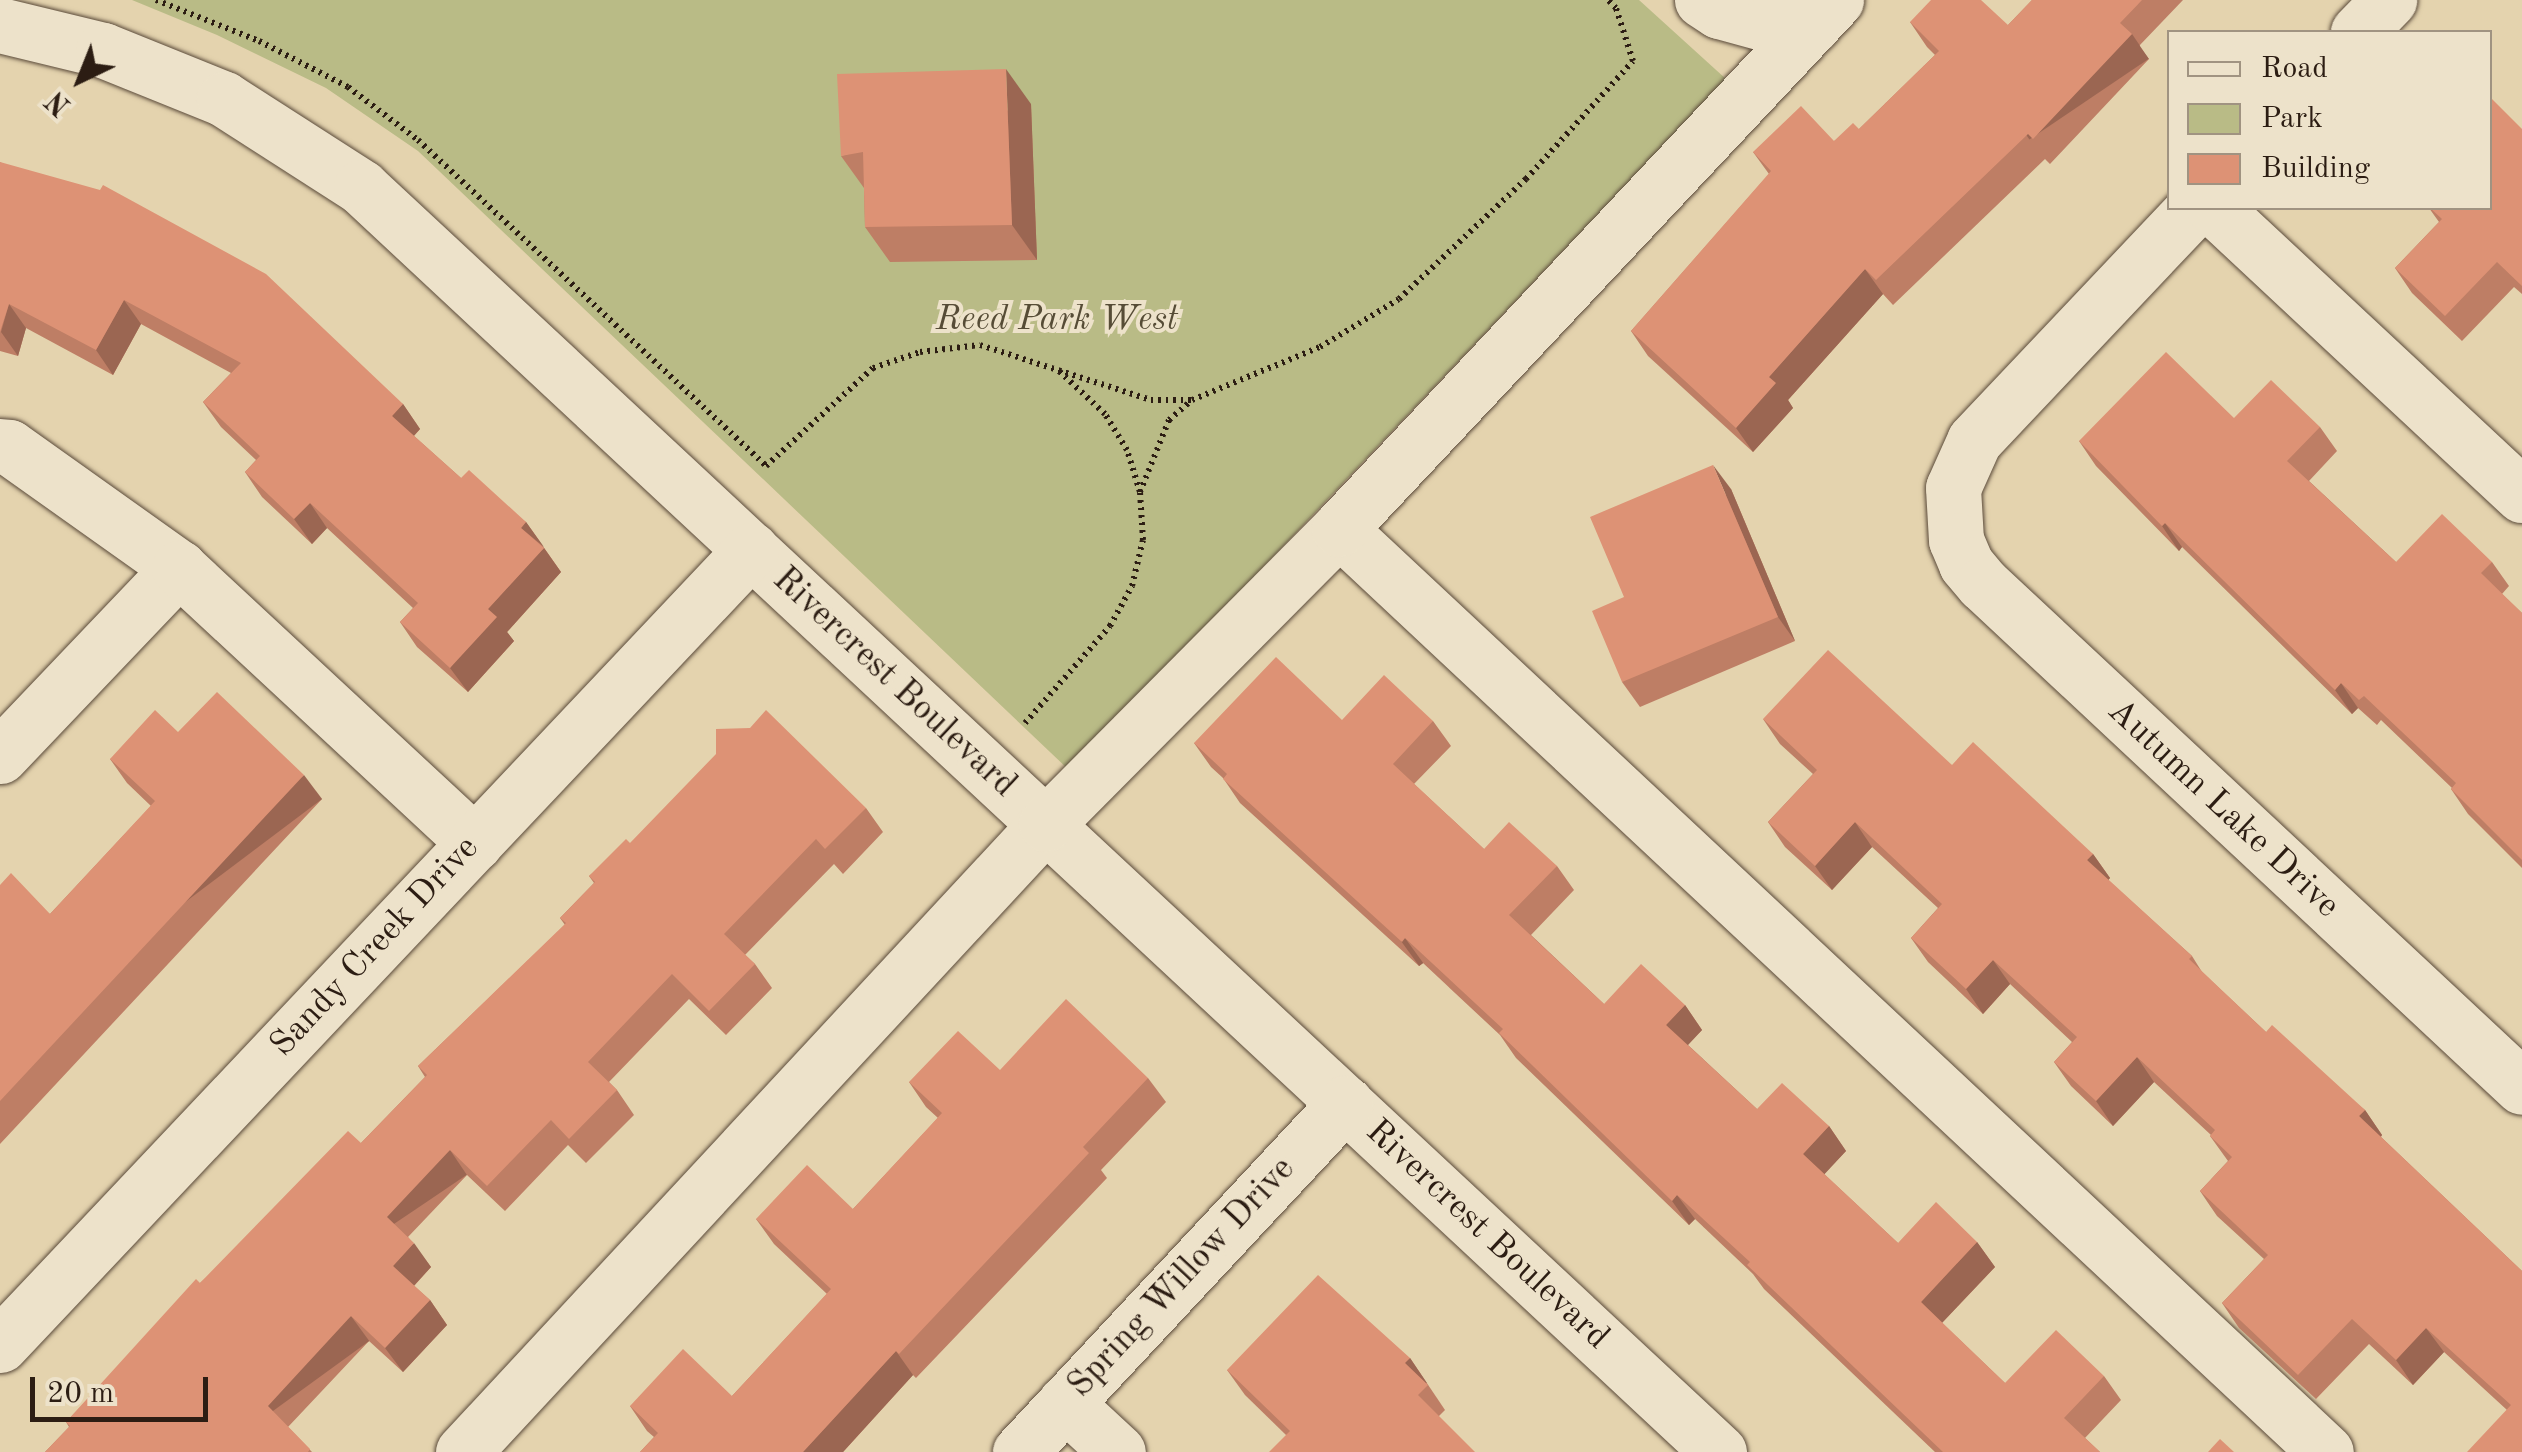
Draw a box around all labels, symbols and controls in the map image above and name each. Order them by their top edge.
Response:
north arrow [30,30,130,130]
legend [2167,30,2492,210]
text: Road [2261,54,2328,84]
text: N [42,84,77,119]
text: Park [2261,104,2323,134]
text: Building [2261,154,2370,184]
park label: Reed Park West [936,299,1178,341]
street label: Rivercrest Boulevard [763,559,1025,807]
street label: Autumn Lake Drive [2098,691,2348,927]
street label: Sandy Creek Drive [262,828,488,1066]
street label: Rivercrest Boulevard [1356,1111,1618,1359]
street label: Spring Willow Drive [1060,1149,1304,1407]
scale bar [35,1357,212,1419]
text: 20 m [47,1379,114,1409]

